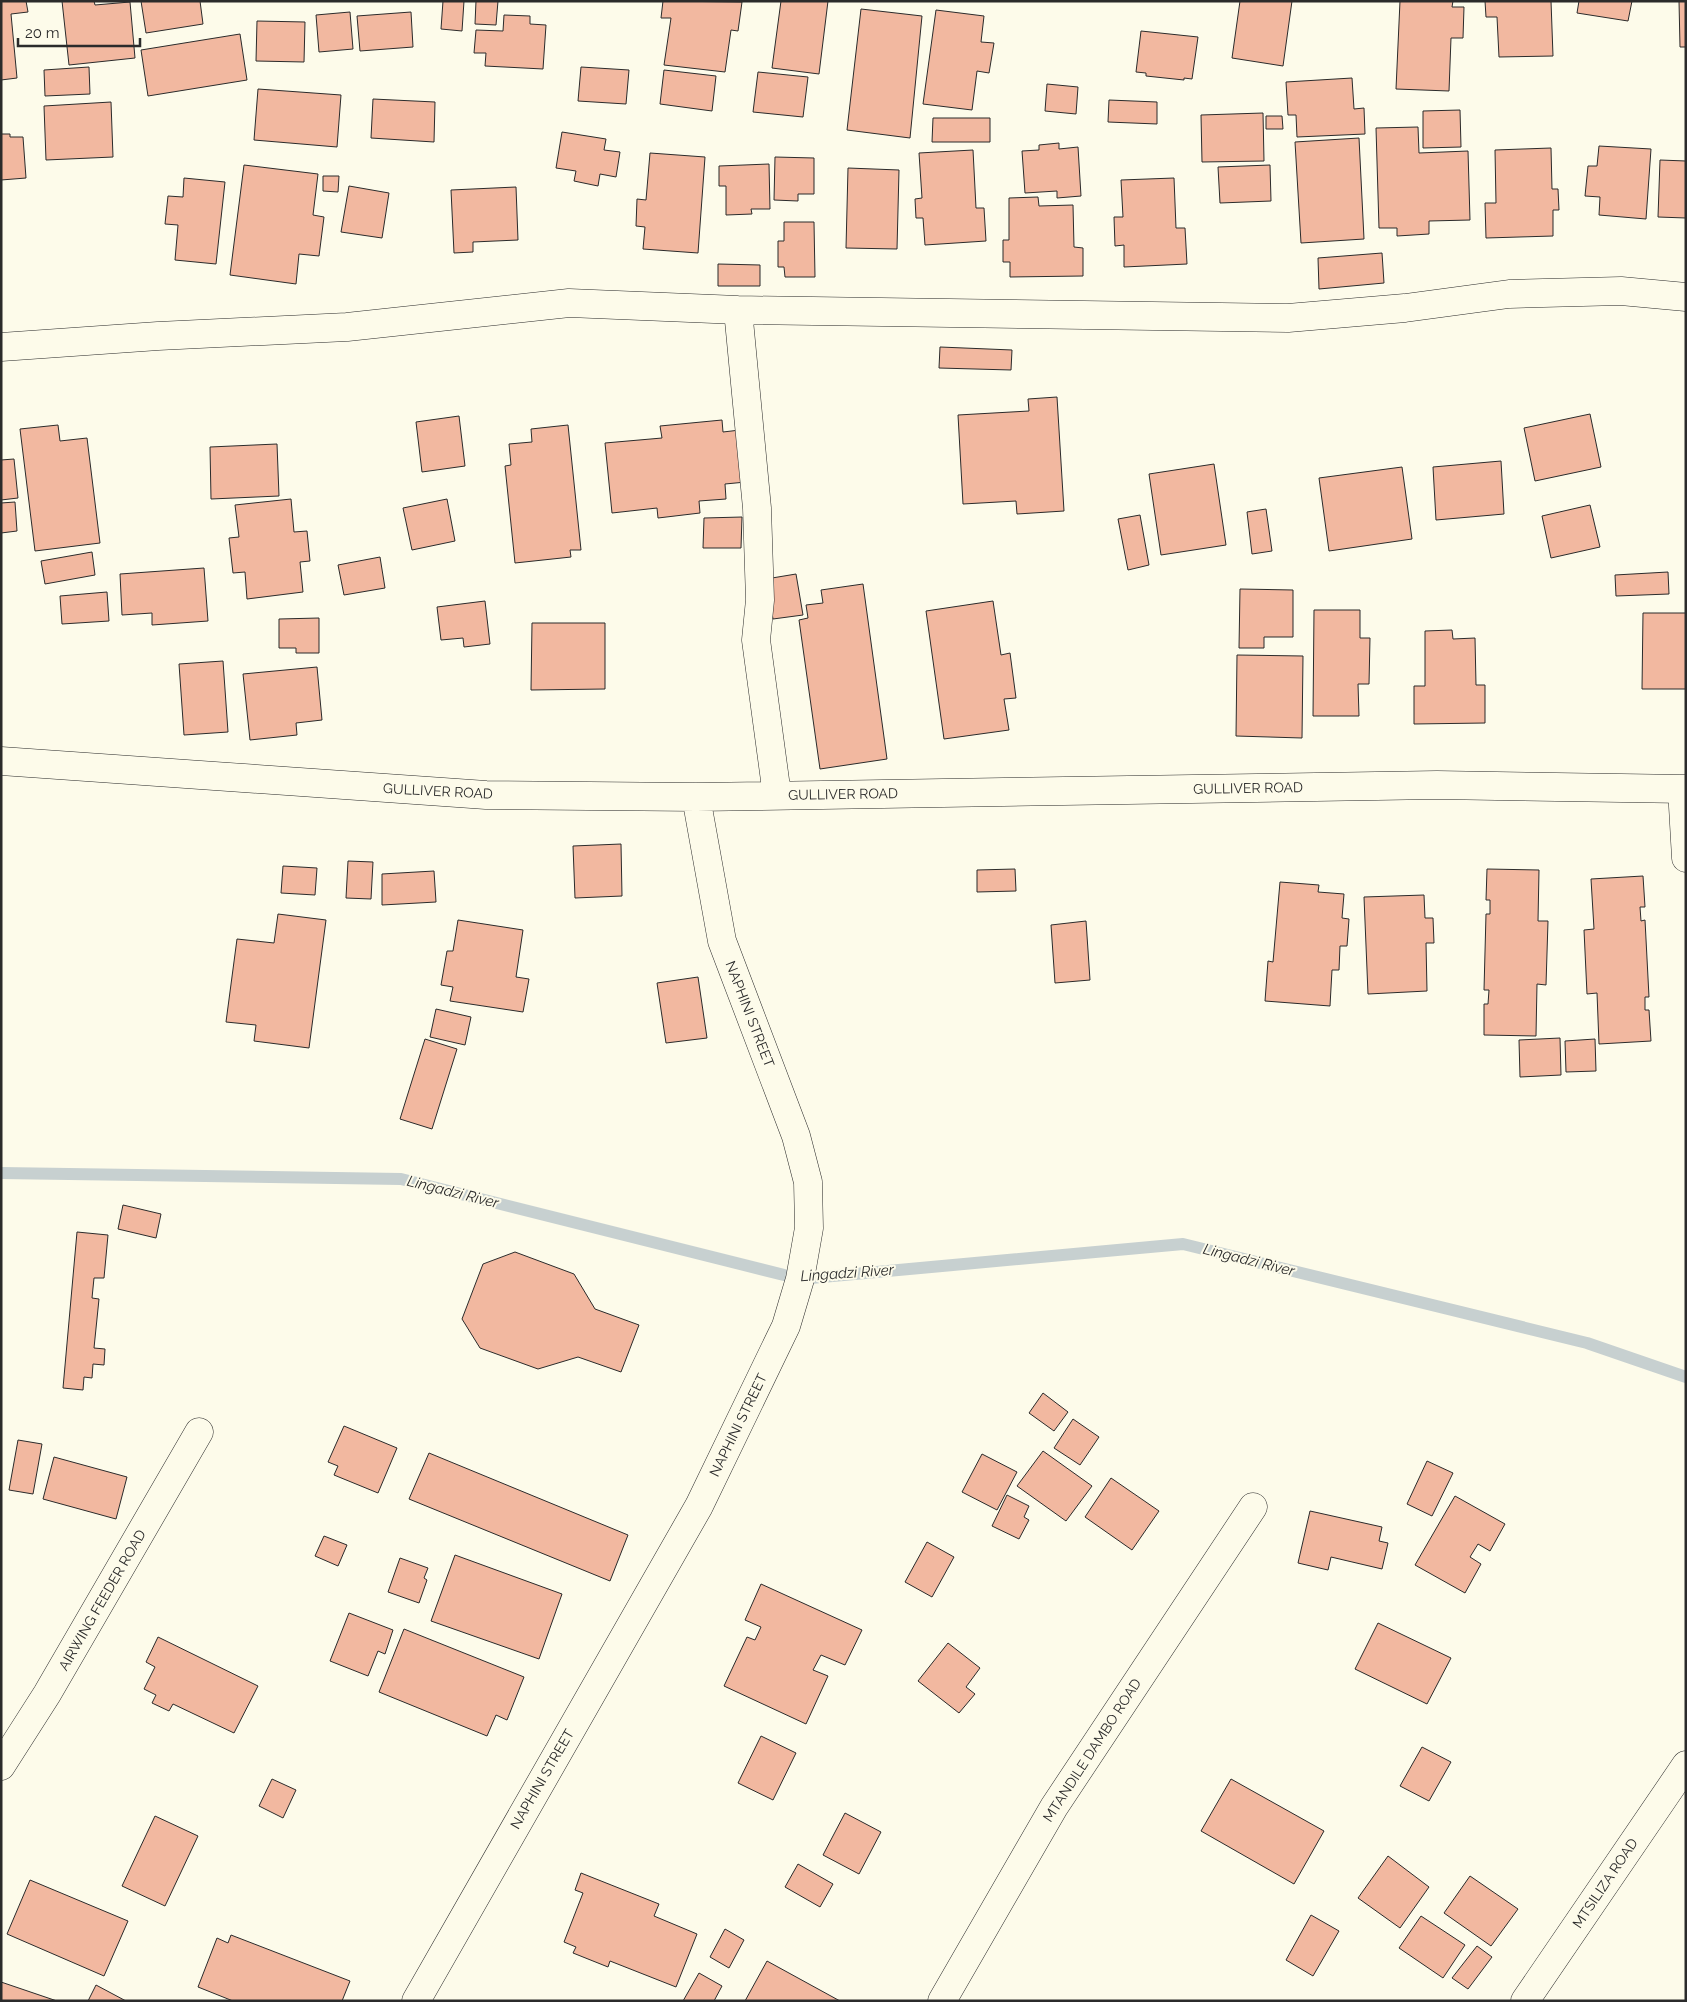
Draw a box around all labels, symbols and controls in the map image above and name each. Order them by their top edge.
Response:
scale bar [18,15,140,47]
text: 20 m [25,24,60,42]
street label: GULLIVER ROAD [1193,779,1303,797]
street label: GULLIVER ROAD [383,780,493,802]
street label: GULLIVER ROAD [788,785,898,803]
street label: NAPHINI STREET [722,959,778,1070]
water label: Lingadzi River [405,1172,501,1212]
water label: Lingadzi River [1201,1240,1297,1280]
water label: Lingadzi River [800,1261,895,1285]
street label: NAPHINI STREET [706,1371,770,1479]
street label: AIRWING FEEDER ROAD [55,1527,149,1673]
street label: MTANDILE DAMBO ROAD [1040,1675,1144,1825]
street label: NAPHINI STREET [507,1726,577,1832]
street label: MTSILIZA ROAD [1569,1835,1641,1931]

